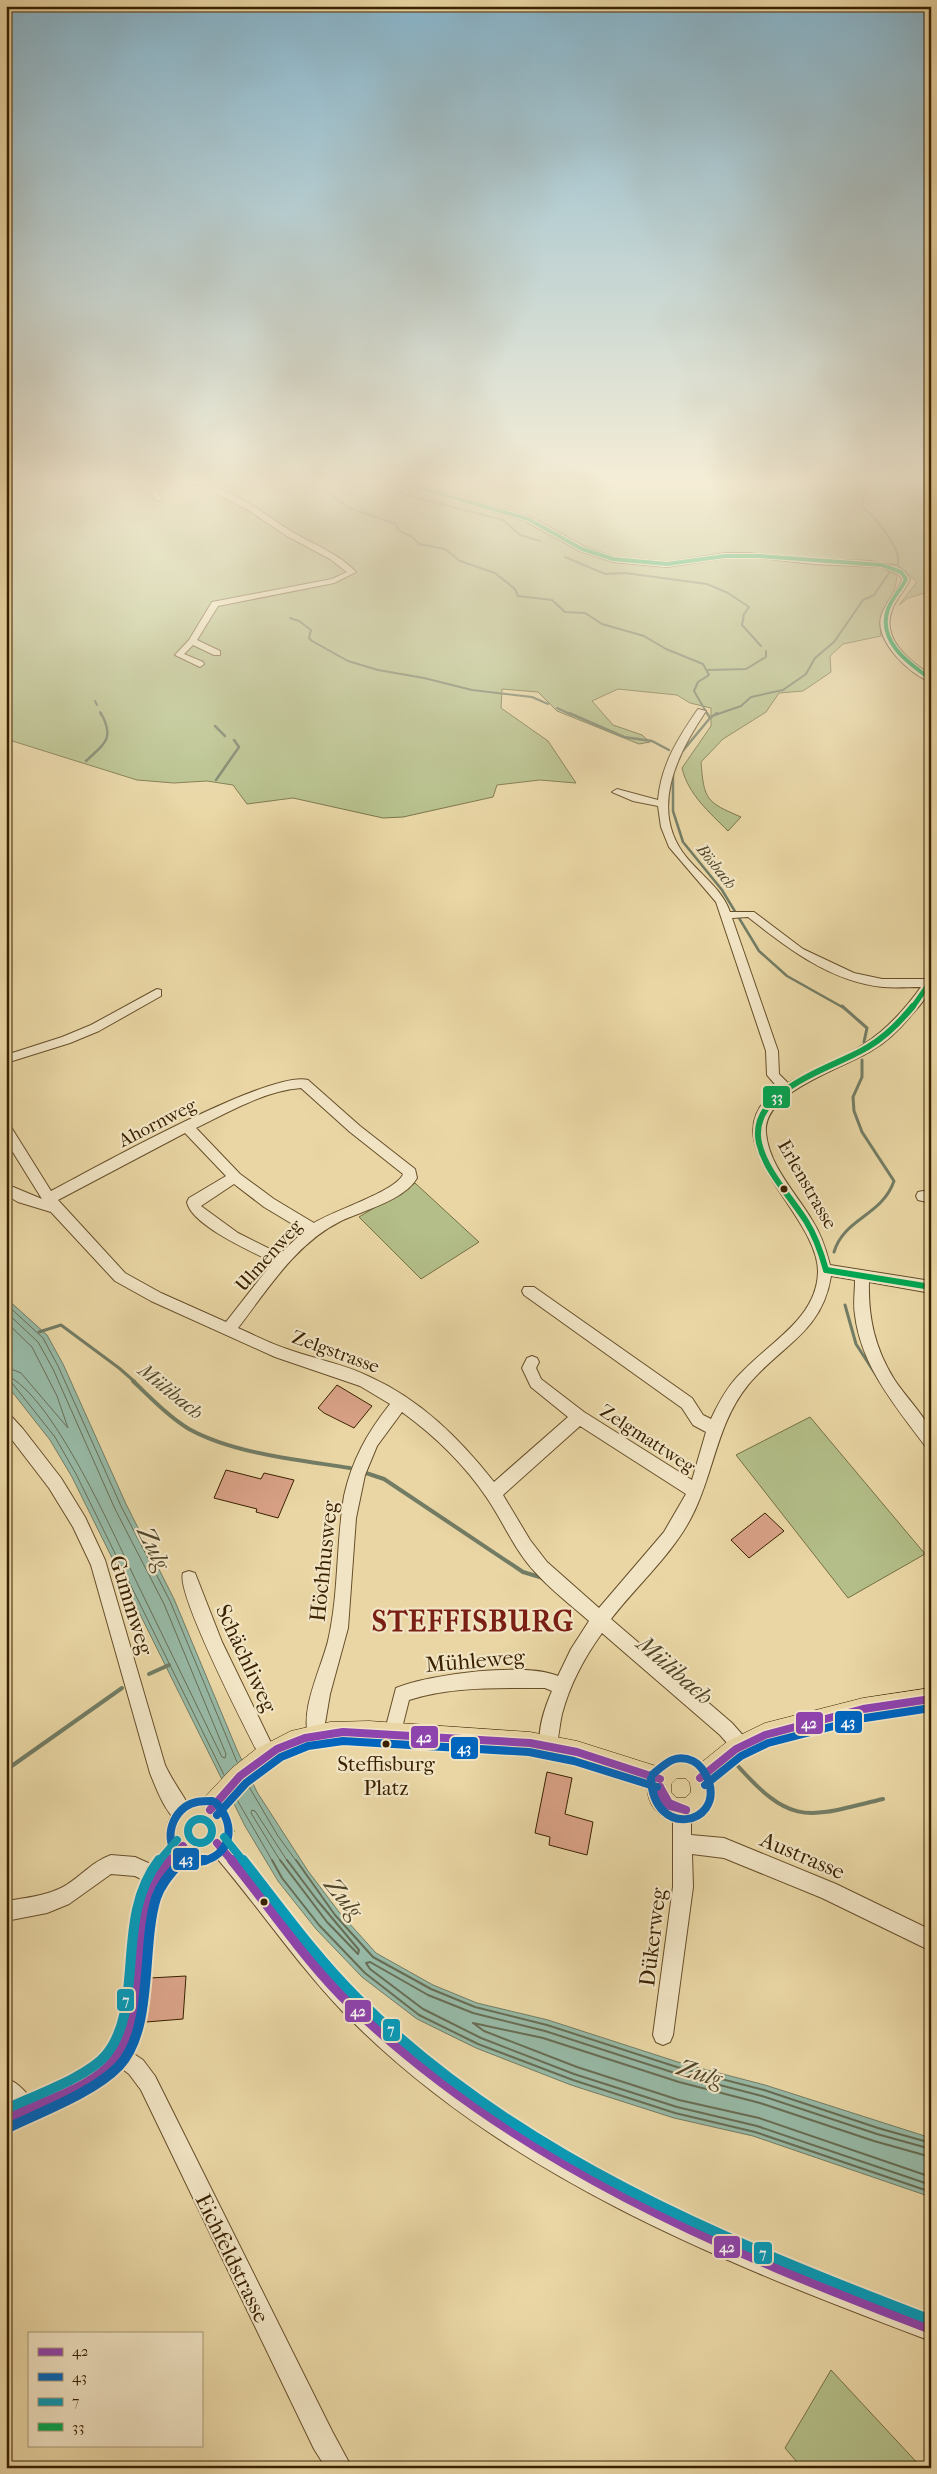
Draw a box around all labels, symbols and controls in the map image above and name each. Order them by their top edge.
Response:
water label: Bösbach [692,839,740,893]
line badge: 33 [762,1085,791,1109]
text: 33 [771,1089,783,1106]
street label: Ahornweg [114,1094,201,1152]
street label: Erlenstrasse [773,1136,841,1233]
unlabelled marker [779,1184,789,1194]
street label: Ulmenweg [231,1215,307,1296]
street label: Zelgstrasse [289,1326,382,1378]
water label: Mülibach [132,1357,208,1424]
street label: Zelgmattweg [596,1400,700,1478]
street label: Höchhusweg [305,1499,343,1623]
water label: Zulg [131,1520,177,1575]
street label: Gummweg [104,1552,159,1658]
street label: Schächliweg [210,1600,283,1717]
district label: STEFFISBURG [372,1605,574,1639]
water label: Mülibach [630,1628,719,1711]
street label: Mühleweg [424,1644,526,1678]
line badge: 43 [834,1710,863,1734]
line badge: 42 [795,1711,824,1735]
text: 43 [840,1714,855,1731]
text: 42 [800,1715,817,1732]
line badge: 42 [410,1725,439,1749]
text: 42 [415,1729,432,1746]
line badge: 43 [450,1736,479,1760]
marker: Steffisburg Platz [381,1739,391,1749]
text: 43 [456,1740,471,1757]
place label: Steffisburg Platz [337,1752,436,1800]
street label: Austrasse [756,1826,849,1885]
line badge: 43 [172,1847,200,1871]
text: 43 [178,1851,193,1868]
water label: Zulg [318,1870,370,1925]
street label: Dükerweg [634,1886,672,1988]
unlabelled marker [259,1897,269,1907]
line badge: 7 [116,1988,135,2012]
text: 7 [122,1992,130,2009]
line badge: 42 [344,1999,372,2023]
text: 42 [349,2003,366,2020]
line badge: 7 [382,2018,401,2042]
text: 7 [387,2021,395,2038]
water label: Zulg [672,2052,726,2093]
street label: Eichfeldstrasse [190,2190,275,2327]
line badge: 42 [713,2235,741,2259]
text: 42 [718,2239,735,2256]
line badge: 7 [753,2241,773,2265]
text: 7 [759,2245,767,2262]
legend [28,2332,202,2446]
text: 42 [72,2342,89,2360]
text: 43 [72,2368,87,2386]
text: 7 [72,2392,79,2410]
text: 33 [72,2418,84,2436]

